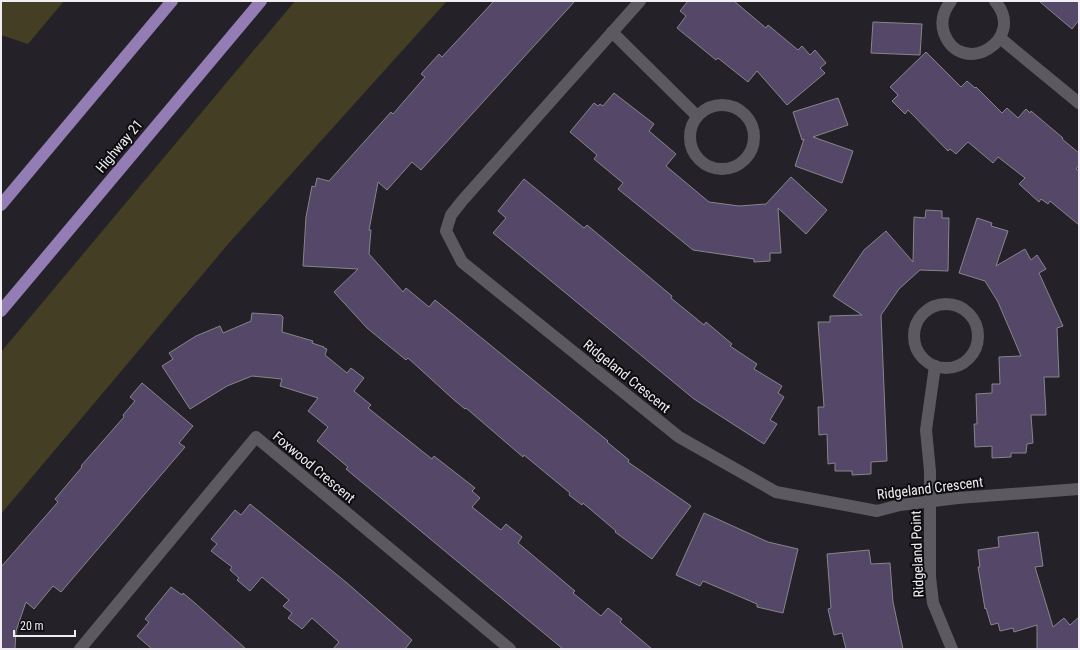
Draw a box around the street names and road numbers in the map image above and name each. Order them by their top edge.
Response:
street label: Highway 21 [92,116,146,176]
street label: Ridgeland Crescent [580,336,674,416]
street label: Foxwood Crescent [270,428,358,506]
street label: Ridgeland Crescent [876,474,984,502]
street label: Ridgeland Point [907,510,927,598]

